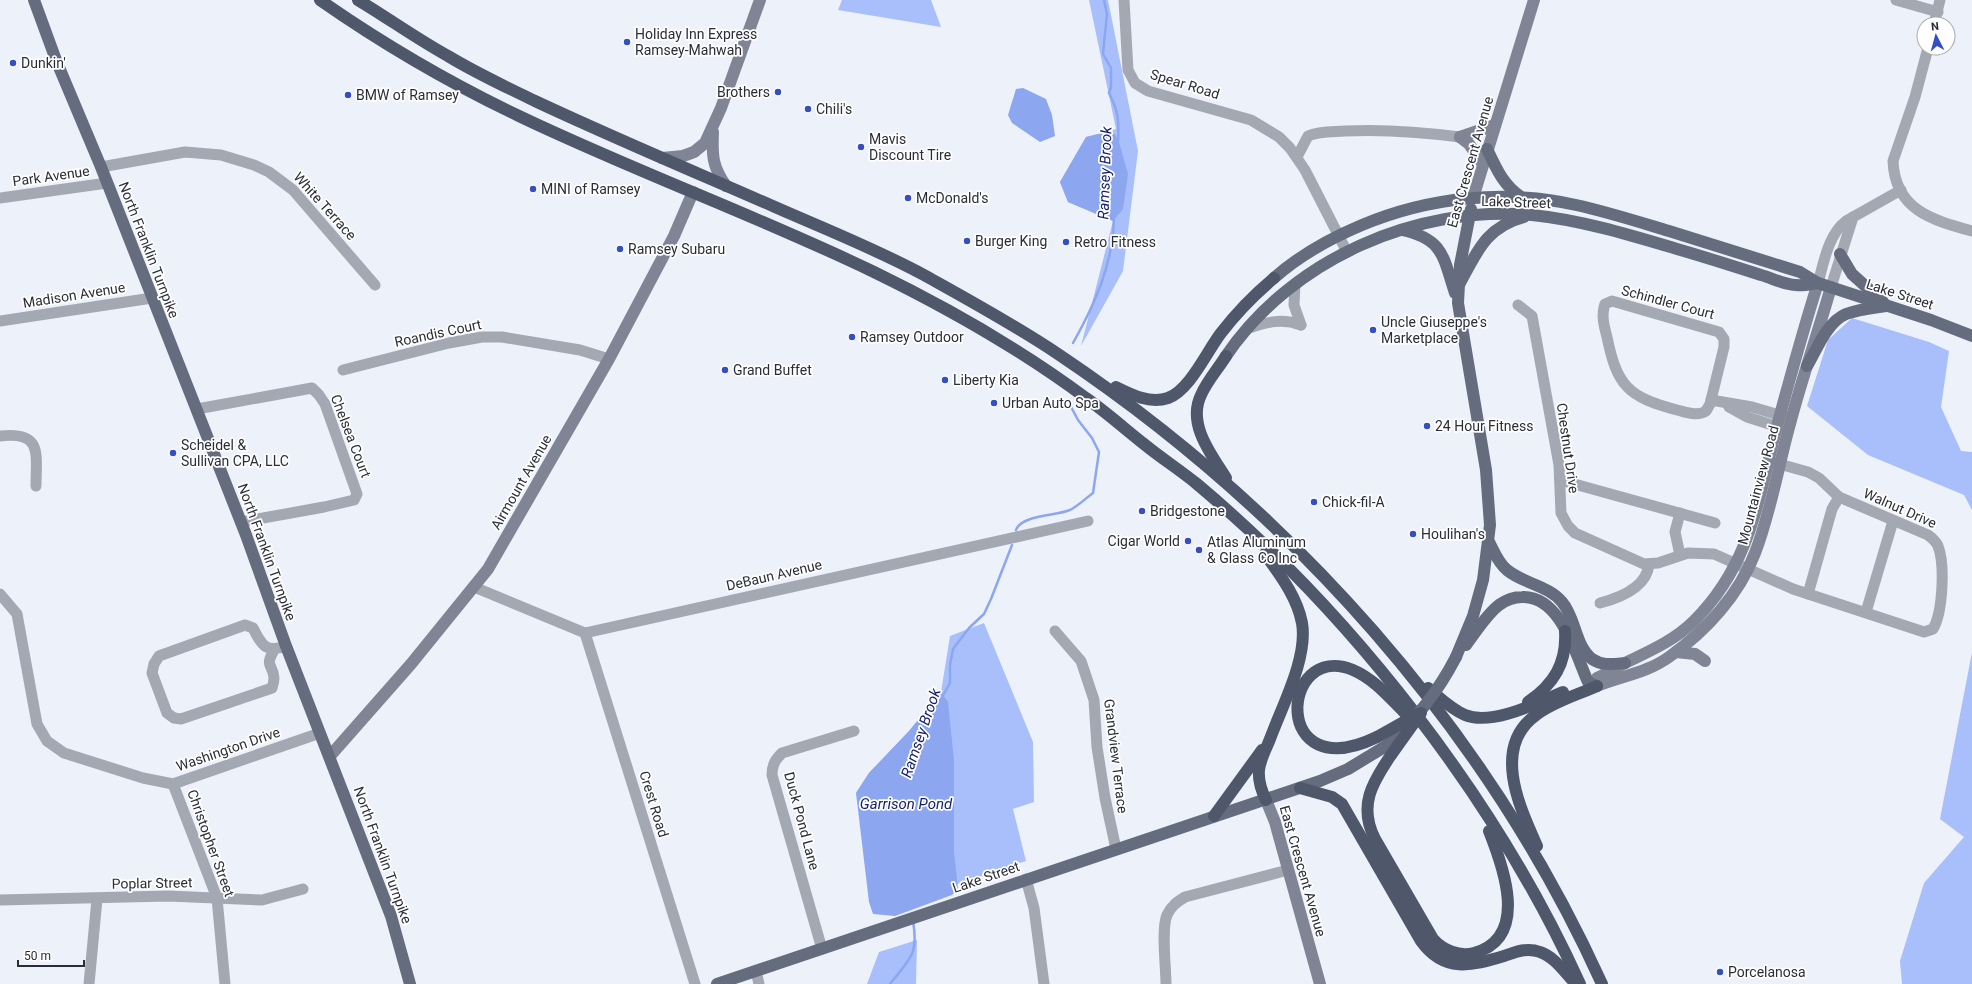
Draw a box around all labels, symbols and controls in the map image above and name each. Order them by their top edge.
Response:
north arrow [1916,16,1956,56]
text: N [1930,20,1940,33]
place label: Holiday Inn Express Ramsey-Mahwah [635,26,757,58]
marker: Holiday Inn Express Ramsey-Mahwah [622,37,632,47]
place label: Dunkin' [21,55,66,71]
marker: Dunkin' [8,58,18,68]
street label: Spear Road [1148,66,1222,102]
place label: Brothers [717,84,770,100]
place label: BMW of Ramsey [356,87,459,103]
marker: Brothers [773,87,783,97]
marker: BMW of Ramsey [343,90,353,100]
street label: East Crescent Avenue [1444,95,1496,229]
place label: Chili's [816,101,852,117]
marker: Chili's [803,104,813,114]
water label: Ramsey Brook [1094,126,1116,220]
place label: Mavis Discount Tire [869,131,951,163]
marker: Mavis Discount Tire [856,142,866,152]
street label: Park Avenue [12,163,90,189]
street label: White Terrace [290,169,360,243]
street label: North Franklin Turnpike [116,180,182,320]
place label: MINI of Ramsey [541,181,641,197]
marker: MINI of Ramsey [528,184,538,194]
place label: McDonald's [916,190,989,206]
marker: McDonald's [903,193,913,203]
street label: Lake Street [1481,193,1552,211]
place label: Burger King [975,233,1047,249]
place label: Retro Fitness [1074,234,1156,250]
marker: Burger King [962,236,972,246]
marker: Retro Fitness [1061,237,1071,247]
place label: Ramsey Subaru [628,241,725,257]
marker: Ramsey Subaru [615,244,625,254]
street label: Lake Street [1864,276,1936,313]
street label: Madison Avenue [22,279,126,311]
street label: Schindler Court [1620,282,1717,322]
place label: Uncle Giuseppe's Marketplace [1381,314,1487,346]
street label: Roandis Court [393,316,483,350]
marker: Uncle Giuseppe's Marketplace [1368,325,1378,335]
place label: Ramsey Outdoor [860,329,964,345]
marker: Ramsey Outdoor [847,332,857,342]
place label: Grand Buffet [733,362,812,378]
marker: Grand Buffet [720,365,730,375]
place label: Liberty Kia [953,372,1019,388]
marker: Liberty Kia [940,375,950,385]
street label: Chelsea Court [328,392,374,480]
place label: Urban Auto Spa [1002,395,1099,411]
marker: Urban Auto Spa [989,398,999,408]
street label: Chestnut Drive [1554,402,1582,494]
place label: 24 Hour Fitness [1435,418,1533,434]
marker: 24 Hour Fitness [1422,421,1432,431]
street label: Mountainview Road [1734,424,1782,546]
street label: Airmount Avenue [487,432,555,532]
place label: Scheidel & Sullivan CPA, LLC [181,437,289,469]
marker: Scheidel & Sullivan CPA, LLC [168,448,178,458]
street label: North Franklin Turnpike [235,481,299,623]
street label: Walnut Drive [1861,485,1939,531]
place label: Chick-fil-A [1322,494,1385,510]
marker: Chick-fil-A [1309,497,1319,507]
place label: Bridgestone [1150,503,1225,519]
marker: Bridgestone [1137,506,1147,516]
place label: Houlihan's [1421,526,1485,542]
marker: Houlihan's [1408,529,1418,539]
place label: Cigar World [1108,533,1180,549]
place label: Atlas Aluminum & Glass Co Inc [1207,534,1306,566]
marker: Cigar World [1183,536,1193,546]
marker: Atlas Aluminum & Glass Co Inc [1194,545,1204,555]
street label: DeBaun Avenue [725,556,823,594]
water label: Ramsey Brook [897,685,945,780]
street label: Grandview Terrace [1101,698,1131,814]
street label: Washington Drive [174,724,282,774]
street label: Crest Road [636,769,672,839]
street label: Duck Pond Lane [781,770,823,872]
street label: North Franklin Turnpike [351,784,415,926]
street label: Christopher Street [184,787,238,899]
water label: Garrison Pond [860,795,953,813]
street label: East Crescent Avenue [1277,804,1329,938]
street label: Lake Street [950,858,1022,896]
street label: Poplar Street [111,874,193,892]
scale bar [18,942,84,968]
text: 50 m [24,949,51,963]
place label: Porcelanosa [1728,964,1806,980]
marker: Porcelanosa [1715,967,1725,977]

